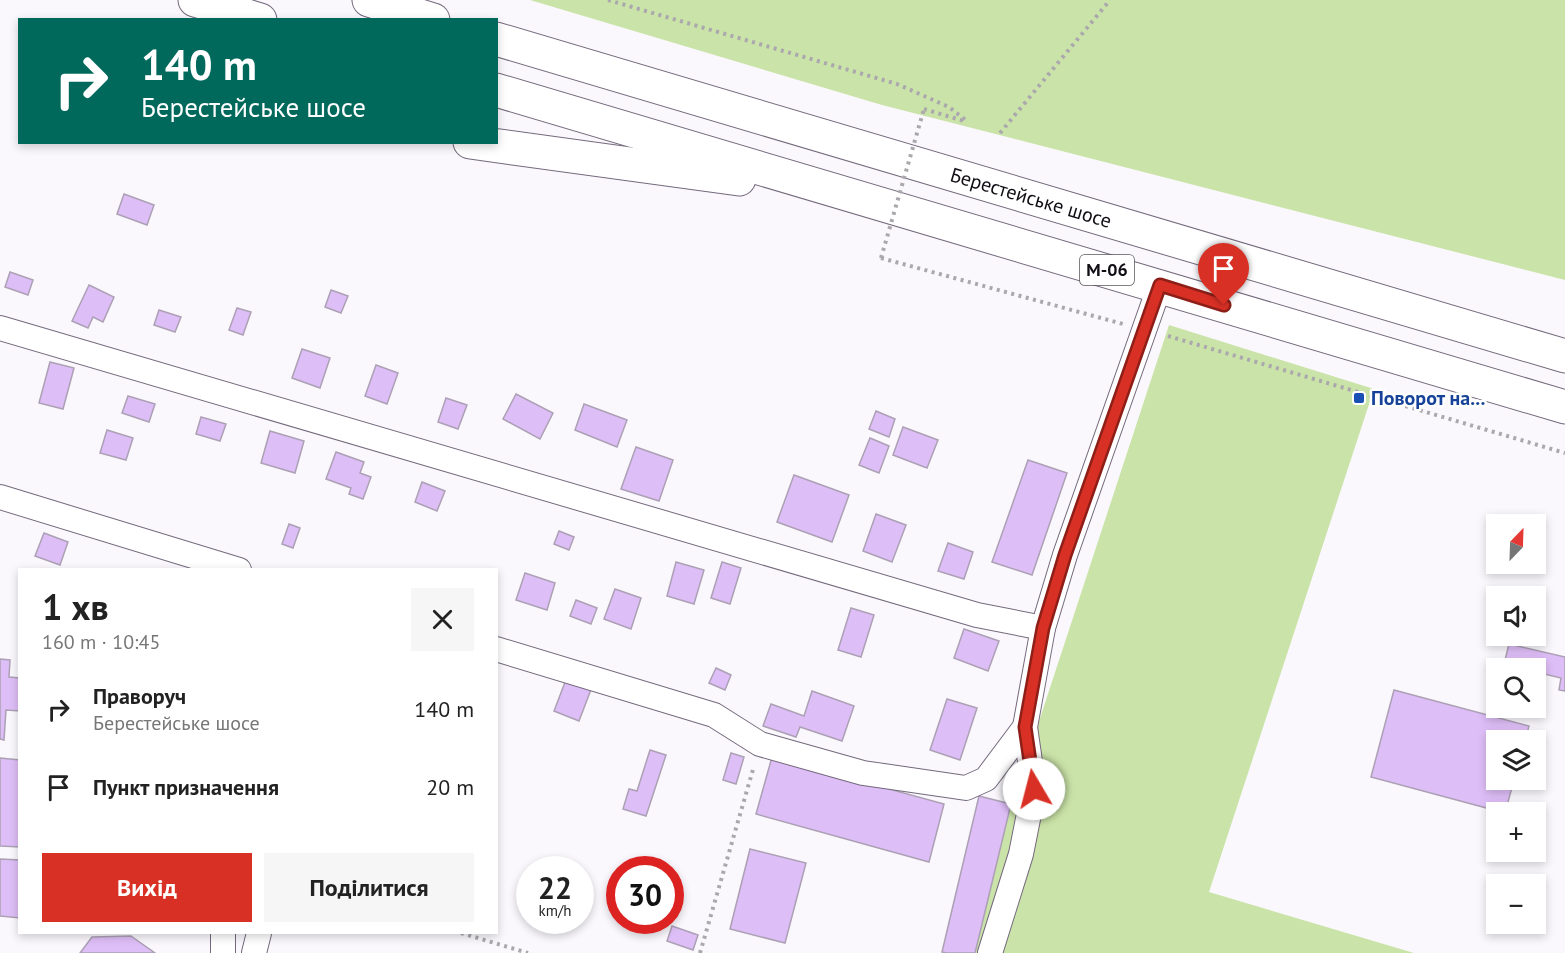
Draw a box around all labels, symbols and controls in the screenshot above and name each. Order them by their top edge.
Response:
text: 140 m [141,37,257,92]
icon: right [42,42,120,120]
text: Берестейське шосе [141,90,366,124]
street label: Берестейське шосе [947,161,1115,234]
pin [1198,243,1249,305]
icon: arrive [1207,252,1240,285]
road number: М-06 [1080,255,1134,285]
place label: Поворот на... [1371,385,1486,411]
marker: Поворот на... [1352,391,1366,405]
north arrow [1486,514,1546,574]
map controls [1486,514,1546,934]
text: 1 хв [42,583,109,630]
button: sound [1486,586,1546,646]
button: close [411,588,474,651]
text: 160 m · 10:45 [42,629,160,655]
button: search [1486,658,1546,718]
text: Праворуч [93,682,186,710]
icon: right [42,693,75,726]
text: 140 m [414,695,474,723]
text: Берестейське шосе [93,710,260,736]
button: layers [1486,730,1546,790]
position arrow [1002,757,1066,821]
icon: arrive [42,771,75,804]
text: Пункт призначення [93,773,279,801]
text: 20 m [426,773,474,801]
button: + [1486,802,1546,862]
button: Вихід [42,853,252,922]
button: Поділитися [264,853,474,922]
speed limit sign: 30 [606,856,684,934]
text: 22 [538,868,572,907]
button: − [1486,874,1546,934]
text: km/h [539,901,571,920]

